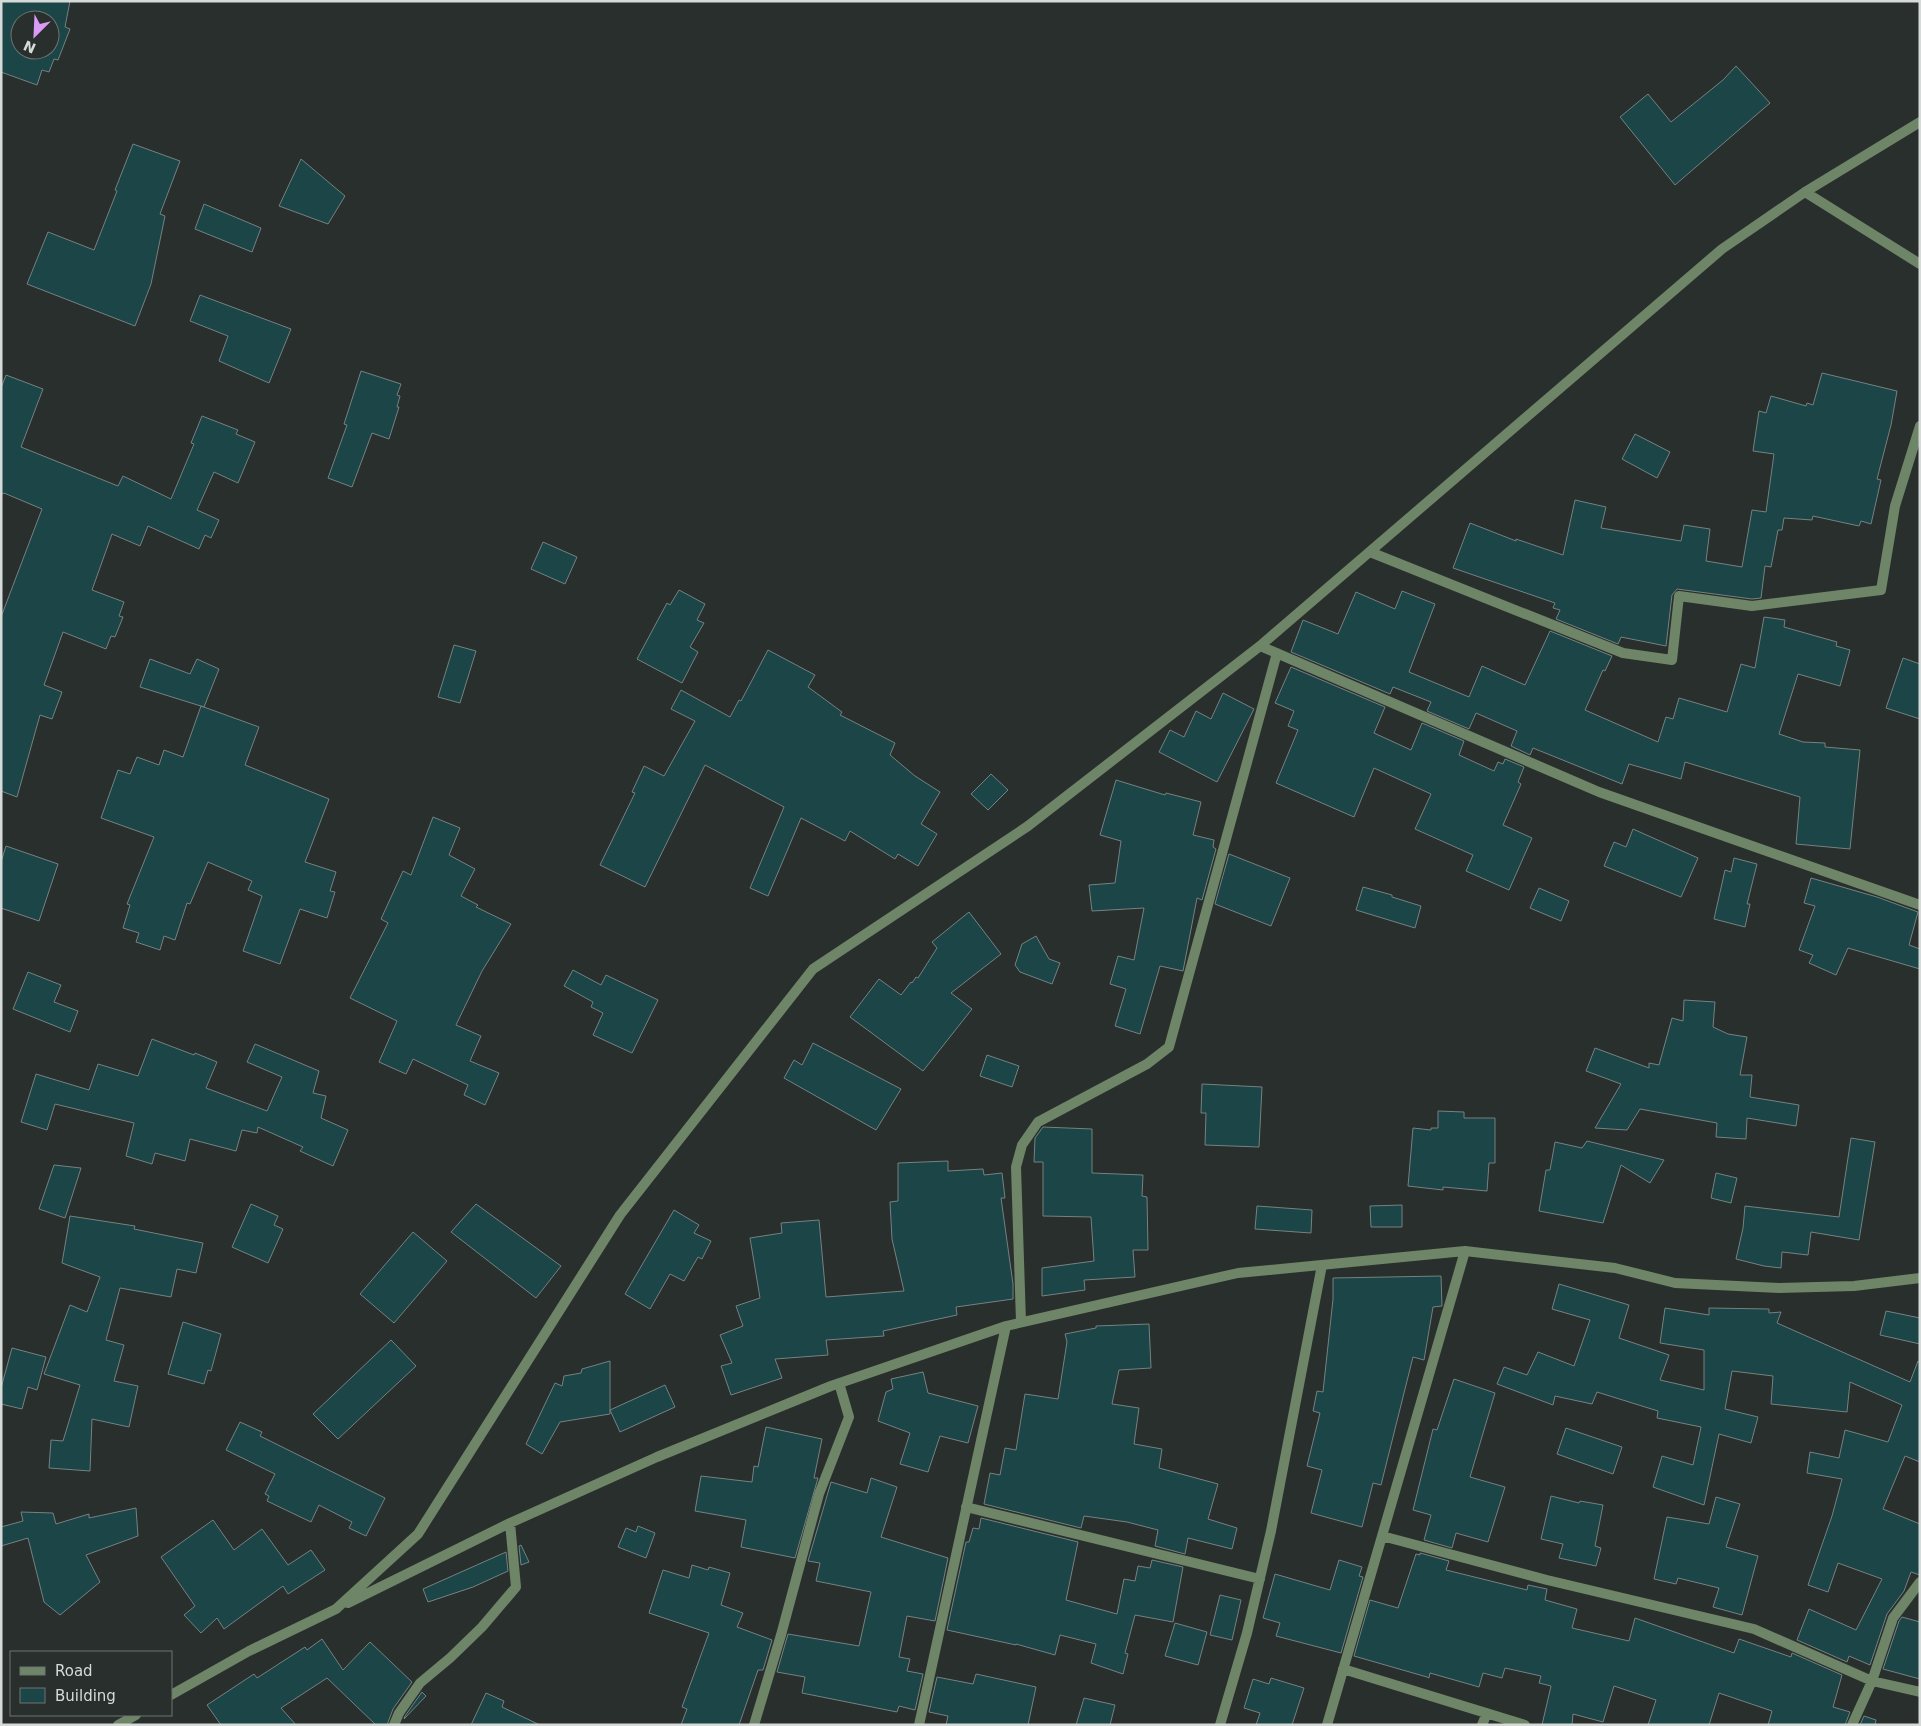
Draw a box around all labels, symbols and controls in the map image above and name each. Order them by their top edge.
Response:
north arrow [10,10,60,60]
text: N [21,37,38,57]
legend [10,1651,172,1716]
text: Road [55,1662,93,1680]
text: Building [55,1687,116,1705]

